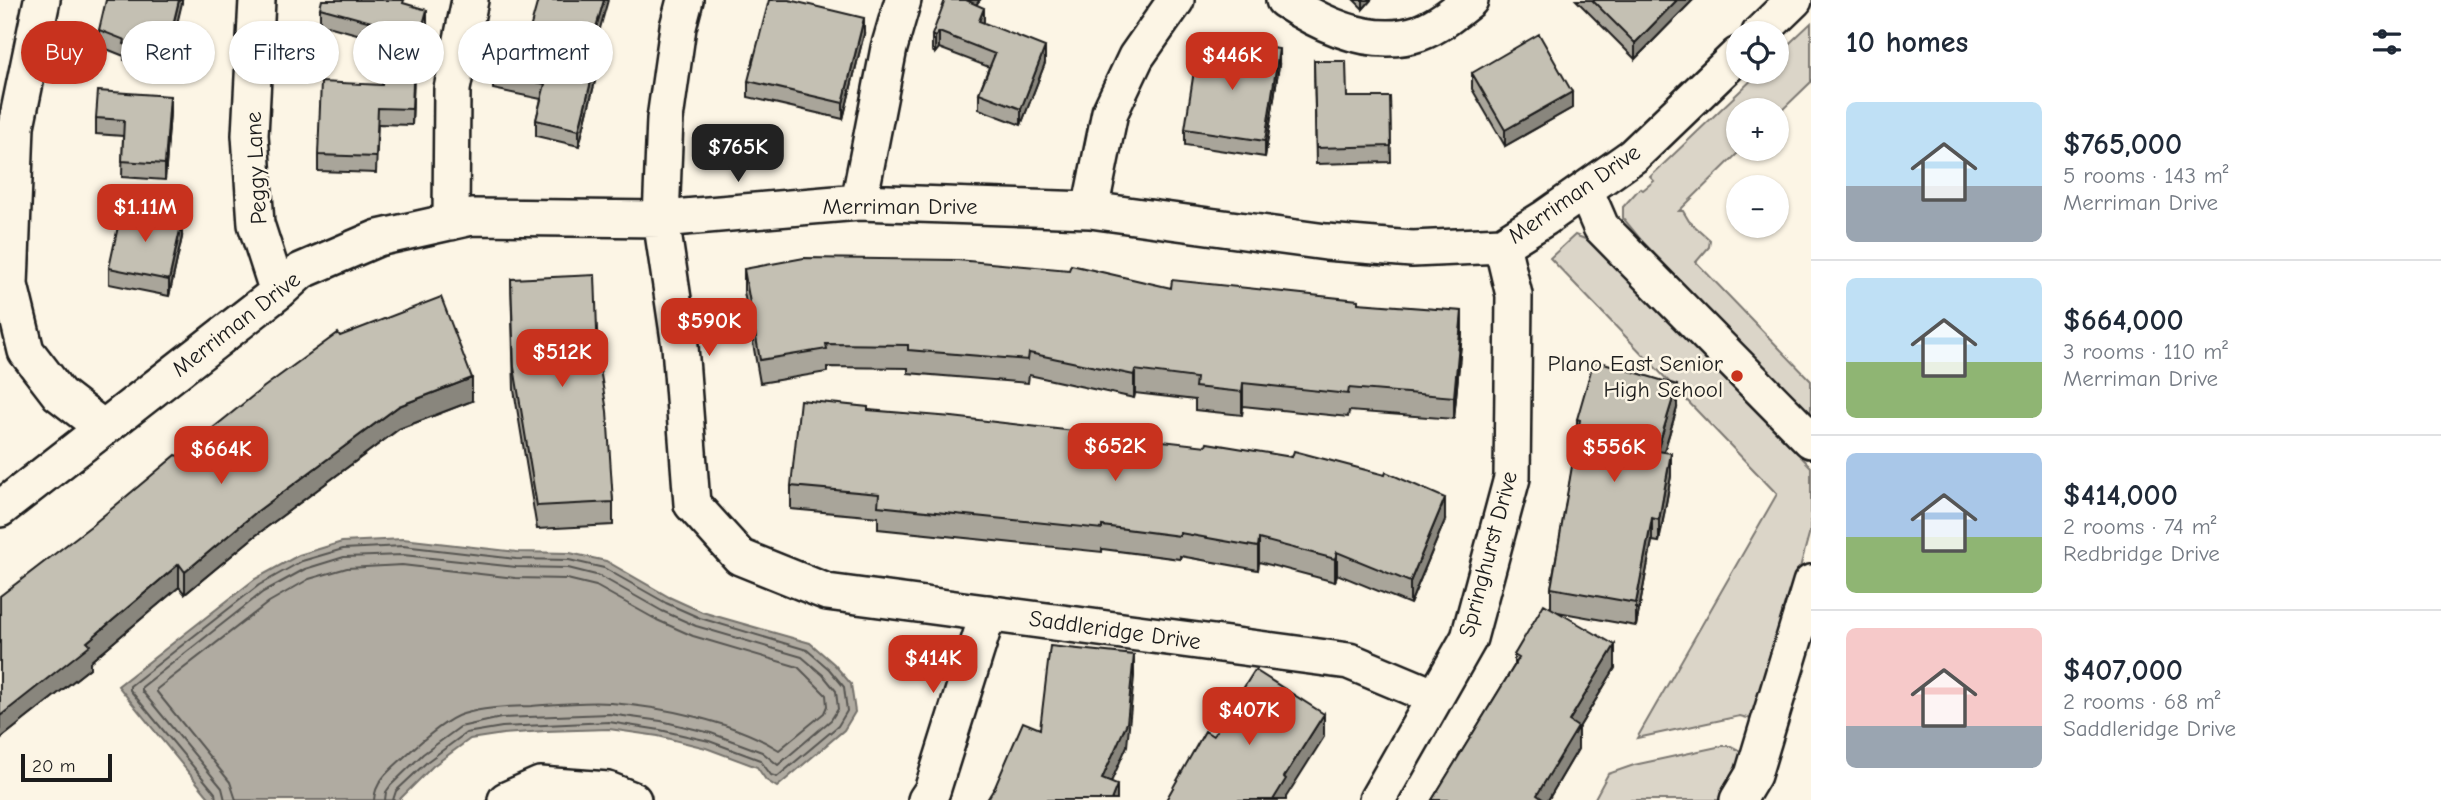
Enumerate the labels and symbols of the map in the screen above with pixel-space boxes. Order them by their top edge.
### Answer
pin: $446K [1183,32,1281,92]
street label: Peggy Lane [240,111,272,225]
pin: $765K [689,124,787,184]
street label: Merriman Drive [1503,138,1645,250]
pin: $1.11M [88,184,202,244]
street label: Merriman Drive [822,193,978,220]
street label: Merriman Drive [167,266,305,382]
pin: $590K [660,298,758,358]
pin: $512K [513,330,611,389]
place label: Plano East Senior High School [1548,350,1724,403]
marker: Plano East Senior High School [1729,368,1745,384]
pin: $652K [1066,424,1164,483]
pin: $556K [1565,424,1663,484]
pin: $664K [172,426,270,486]
street label: Springhurst Drive [1453,468,1523,640]
street label: Saddleridge Drive [1027,605,1203,655]
pin: $414K [884,636,982,695]
pin: $407K [1200,688,1298,747]
scale bar [21,751,112,783]

